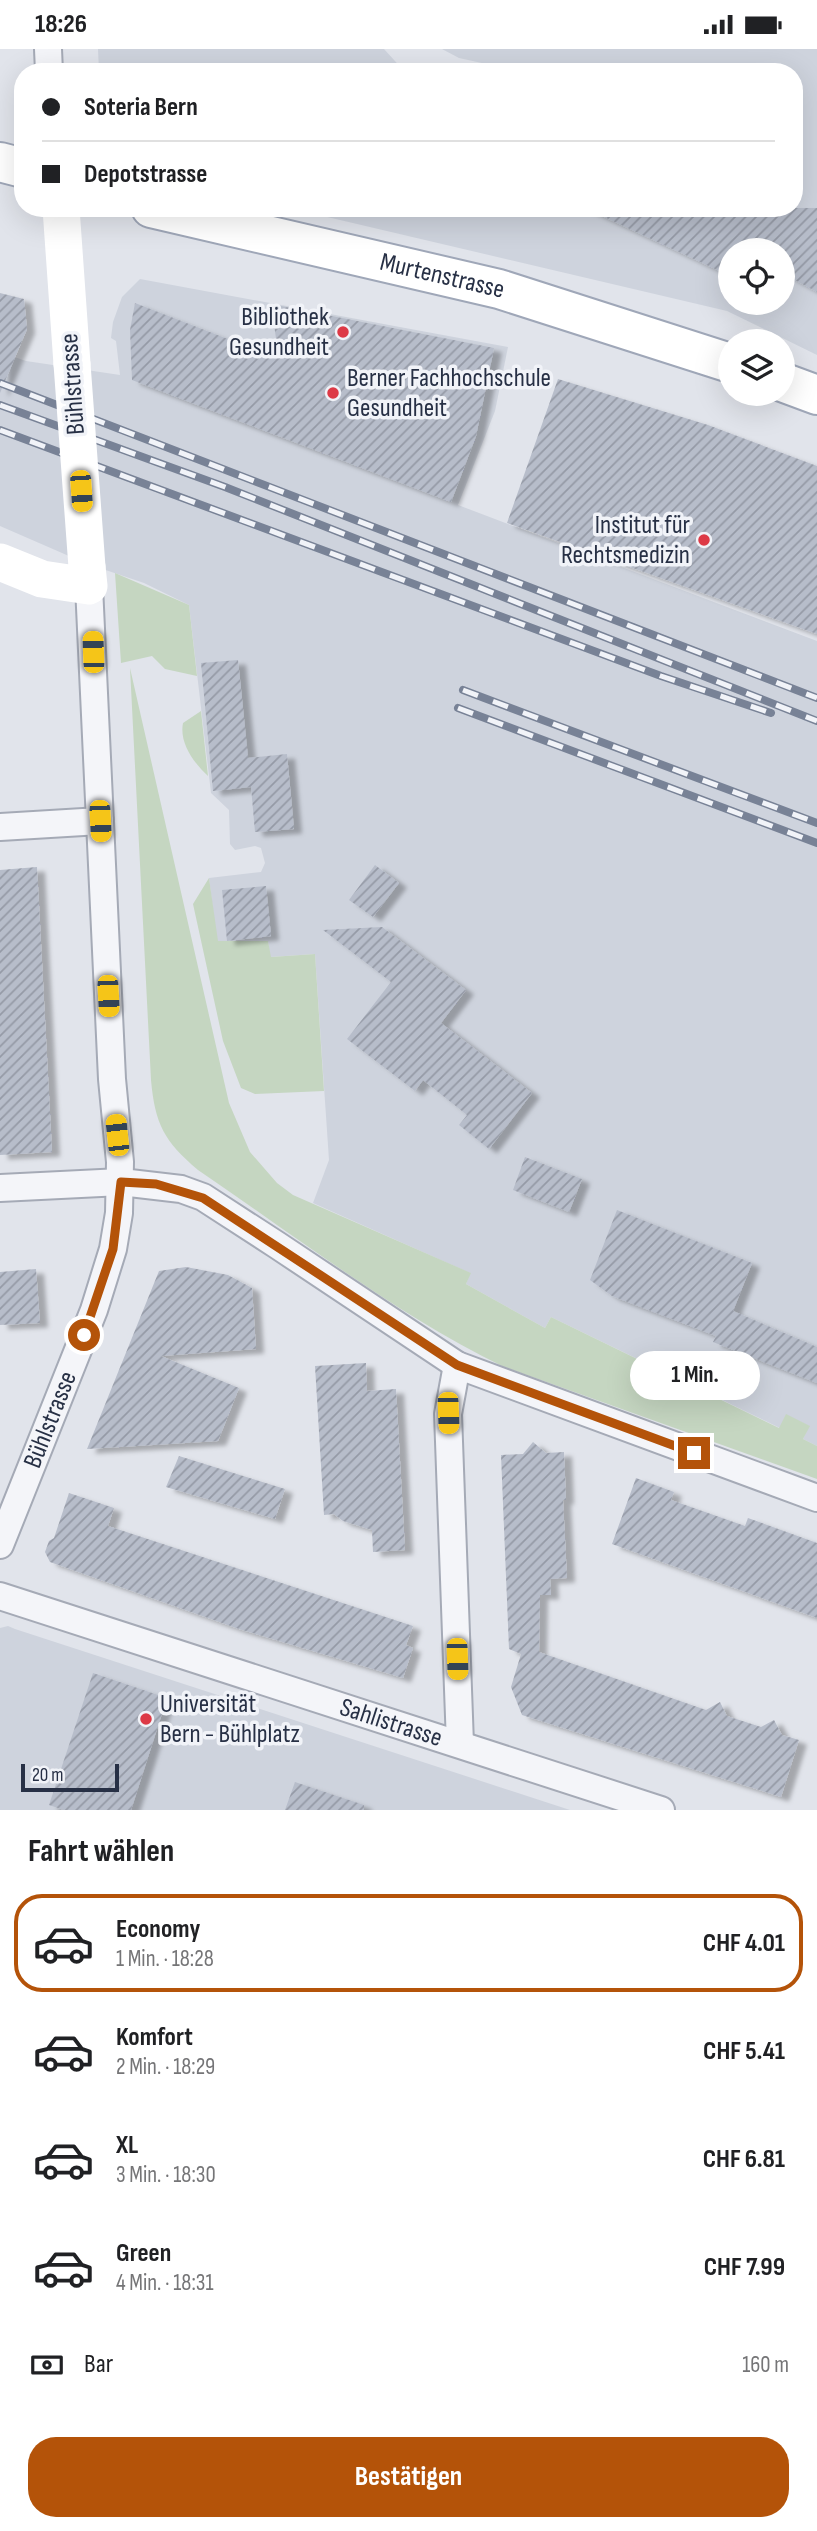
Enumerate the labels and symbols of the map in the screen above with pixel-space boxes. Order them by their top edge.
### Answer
street label: Murtenstrasse [377,246,507,305]
place label: Bibliothek Gesundheit [229,302,329,363]
marker: Bibliothek Gesundheit [335,324,351,340]
street label: Bühlstrasse [54,332,92,436]
place label: Berner Fachhochschule Gesundheit [347,363,551,424]
marker: Berner Fachhochschule Gesundheit [325,385,341,401]
car [70,469,93,513]
place label: Institut für Rechtsmedizin [561,510,691,571]
marker: Institut für Rechtsmedizin [696,532,712,548]
car [82,631,105,673]
car [89,799,112,843]
car [97,974,120,1018]
car [105,1113,130,1157]
route start [68,1319,100,1351]
callout: 1 Min. [629,1351,759,1401]
street label: Bühlstrasse [17,1367,83,1473]
car [437,1392,460,1434]
route end [678,1437,710,1469]
car [446,1638,469,1680]
place label: Universität Bern - Bühlplatz [160,1689,300,1750]
street label: Sahlistrasse [336,1692,446,1754]
marker: Universität Bern - Bühlplatz [138,1711,154,1727]
scale bar [21,1761,119,1793]

